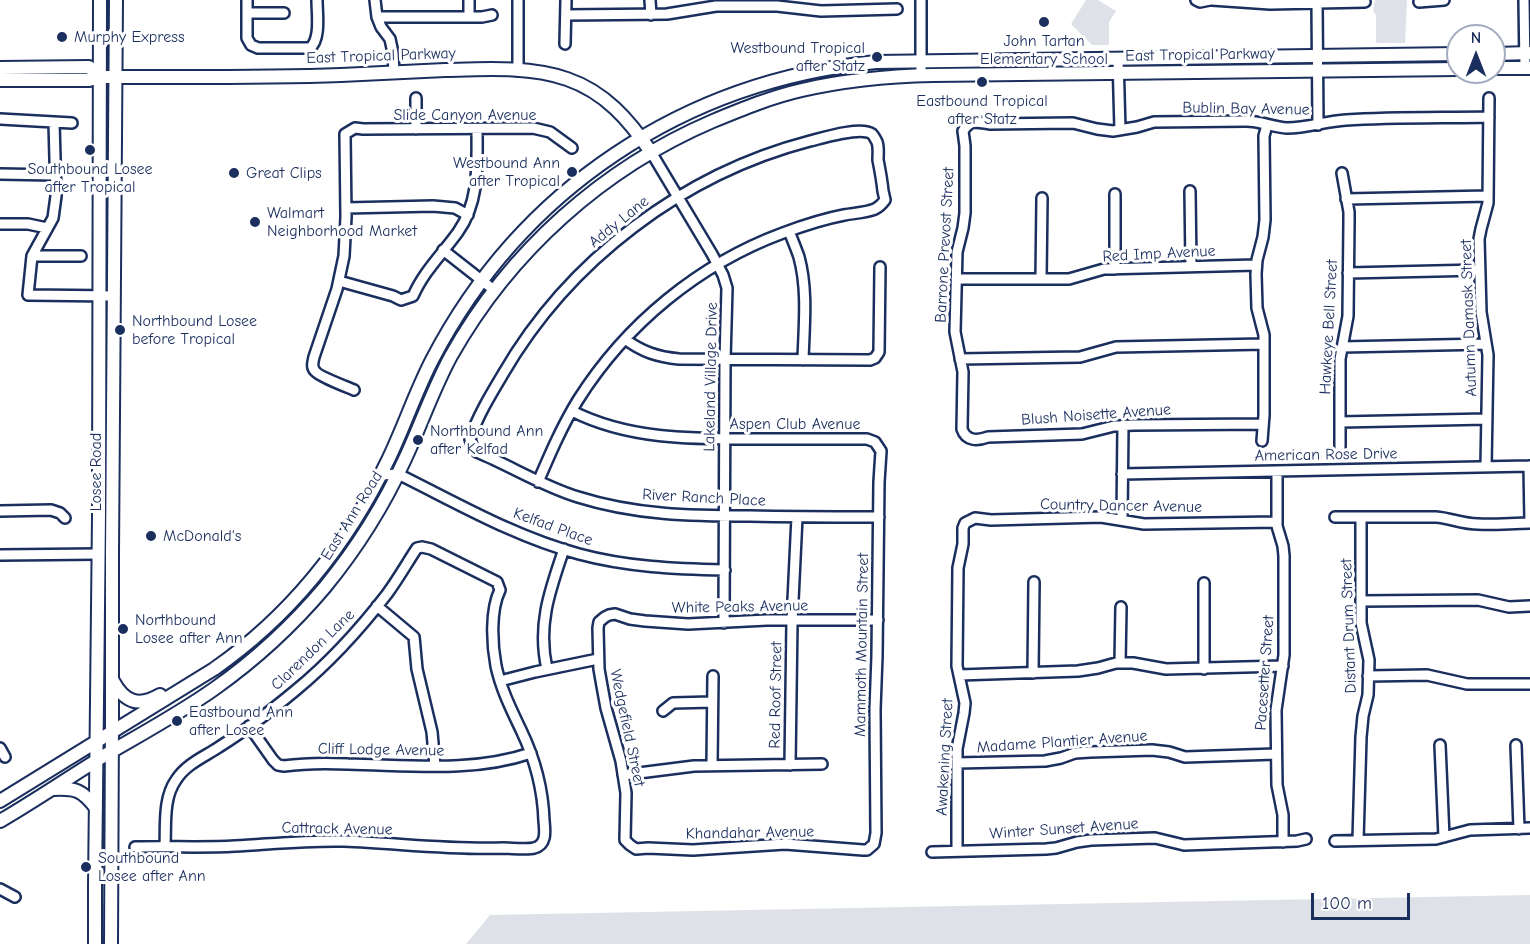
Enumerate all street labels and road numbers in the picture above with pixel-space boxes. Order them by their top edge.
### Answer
street label: East Tropical Parkway [306,44,456,68]
street label: East Tropical Parkway [1125,44,1275,66]
street label: Bublin Bay Avenue [1182,98,1310,120]
street label: Slide Canyon Avenue [393,105,537,125]
street label: Barrone Prevost Street [931,167,959,323]
street label: Addy Lane [585,192,653,252]
street label: Autumn Damask Street [1457,239,1481,397]
street label: Red Imp Avenue [1102,241,1216,267]
street label: Hawkeye Bell Street [1316,259,1342,395]
street label: Lakeland Village Drive [700,302,722,452]
street label: Blush Noisette Avenue [1020,400,1172,430]
street label: Aspen Club Avenue [730,414,860,434]
street label: Losee Road [86,433,106,511]
street label: American Rose Drive [1254,444,1398,466]
street label: East Ann Road [317,468,387,564]
street label: River Ranch Place [642,485,766,511]
street label: Country Dancer Avenue [1040,495,1202,517]
street label: Kelfad Place [511,504,595,550]
street label: Mammoth Mountain Street [851,553,873,737]
street label: Distant Drum Street [1337,558,1361,694]
street label: White Peaks Avenue [672,596,808,618]
street label: Clarendon Lane [267,605,359,695]
street label: Pacesetter Street [1251,615,1279,731]
street label: Red Roof Street [765,641,787,749]
street label: Wedgefield Street [605,668,649,788]
street label: Awakening Street [932,698,958,816]
street label: Madame Plantier Avenue [976,726,1148,758]
street label: Cliff Lodge Avenue [318,739,444,761]
street label: Winter Sunset Avenue [989,814,1139,844]
street label: Cattrack Avenue [281,818,393,840]
street label: Khandahar Avenue [686,822,814,844]

